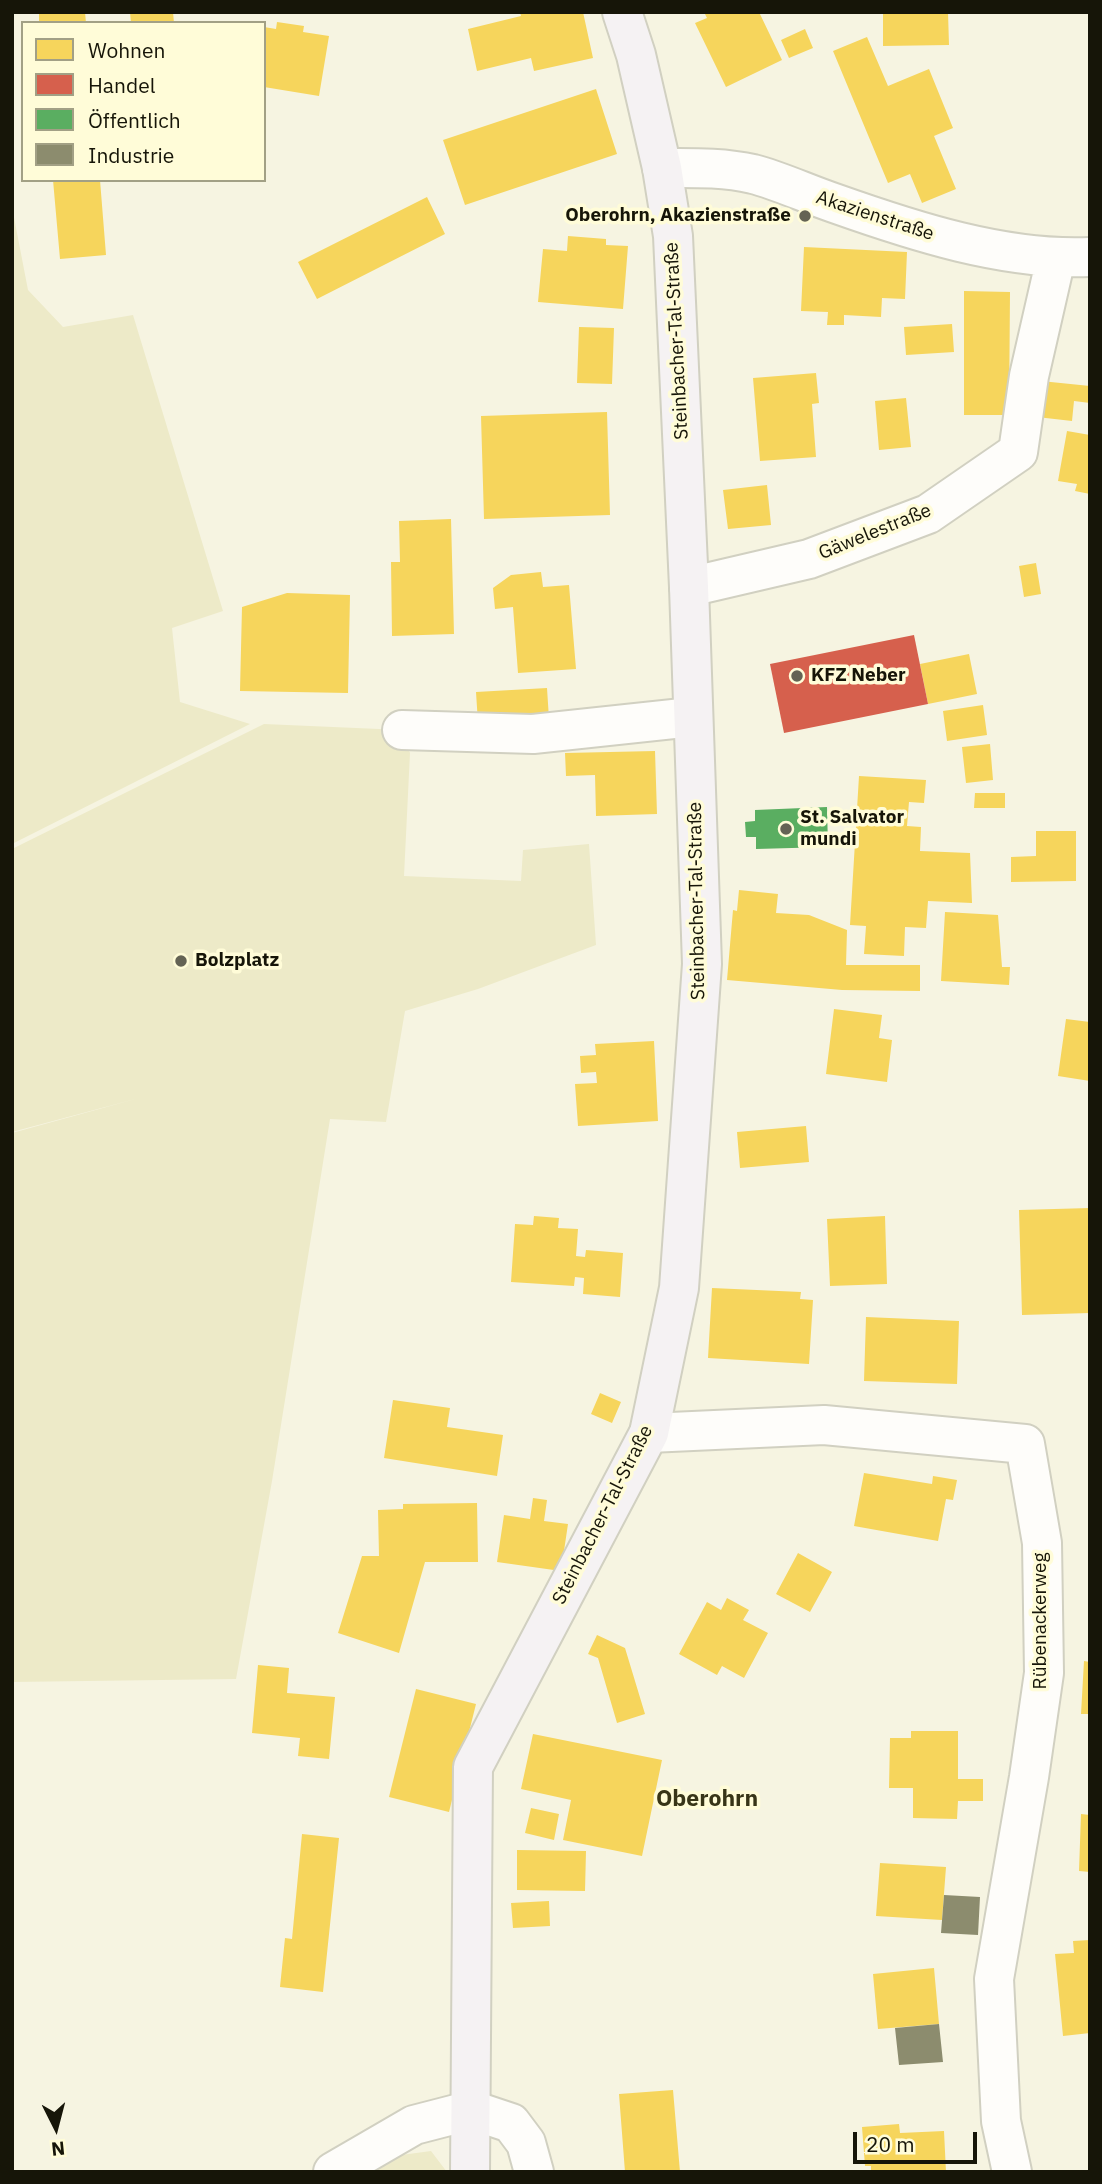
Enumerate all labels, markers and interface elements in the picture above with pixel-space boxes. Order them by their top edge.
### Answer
legend [21,21,266,182]
text: Wohnen [88,36,165,64]
text: Handel [88,71,155,99]
text: Öffentlich [88,106,181,134]
text: Industrie [88,141,174,169]
street label: Akazienstraße [813,186,937,246]
place label: Oberohrn, Akazienstraße [565,205,791,227]
marker: Oberohrn, Akazienstraße [797,208,813,224]
street label: Steinbacher-Tal-Straße [660,242,694,440]
street label: Gäwelestraße [815,499,935,565]
place label: KFZ Neber [811,665,906,687]
marker: KFZ Neber [789,668,805,684]
street label: Steinbacher-Tal-Straße [684,802,710,1000]
place label: St. Salvator mundi [800,807,904,851]
marker: St. Salvator mundi [778,821,794,837]
place label: Bolzplatz [195,950,279,972]
marker: Bolzplatz [173,953,189,969]
street label: Steinbacher-Tal-Straße [548,1422,658,1608]
street label: Rübenackerweg [1030,1552,1052,1690]
district label: Oberohrn [656,1785,758,1813]
north arrow [21,2093,91,2163]
scale bar [857,2118,981,2162]
text: 20 m [866,2130,915,2158]
text: N [50,2136,66,2162]

